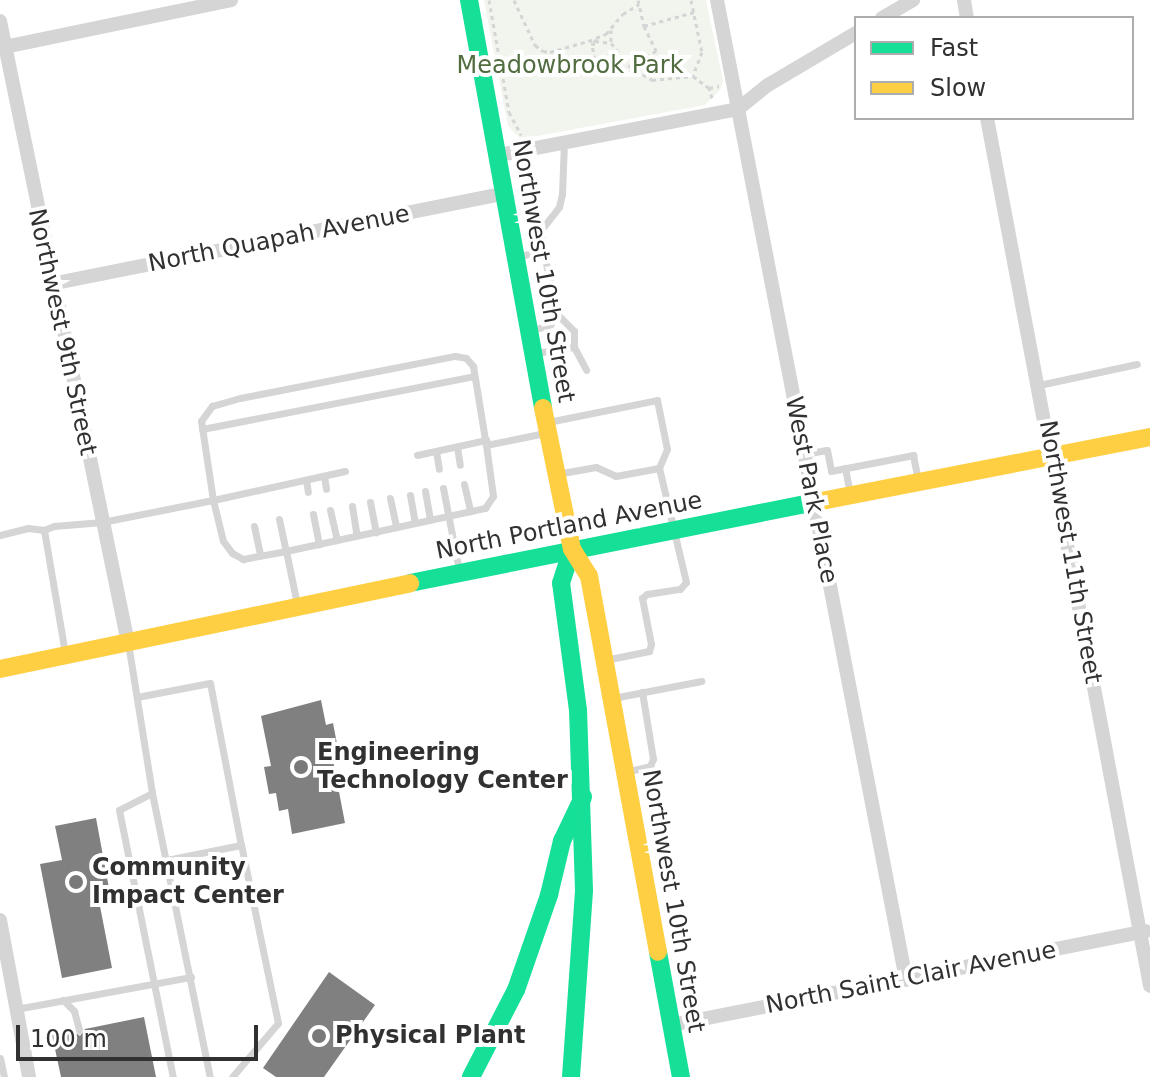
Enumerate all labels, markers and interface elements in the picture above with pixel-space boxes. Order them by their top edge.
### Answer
legend [854,16,1134,120]
text: Fast [930,34,978,62]
park label: Meadowbrook Park [456,52,684,80]
text: Slow [930,74,986,102]
street label: Northwest 10th Street [506,137,580,405]
street label: North Quapah Avenue [146,200,412,278]
street label: Northwest 9th Street [22,206,102,458]
street label: West Park Place [779,394,843,586]
street label: Northwest 11th Street [1033,418,1107,686]
street label: North Portland Avenue [433,486,705,566]
place label: Engineering Technology Center [317,739,568,795]
marker: Engineering Technology Center [292,758,310,776]
street label: Northwest 10th Street [636,767,710,1035]
place label: Community Impact Center [92,854,284,910]
marker: Community Impact Center [67,873,85,891]
street label: North Saint Clair Avenue [763,936,1059,1020]
scale bar [20,1009,262,1059]
place label: Physical Plant [335,1022,525,1050]
text: 100 m [30,1025,107,1053]
marker: Physical Plant [310,1027,328,1045]

